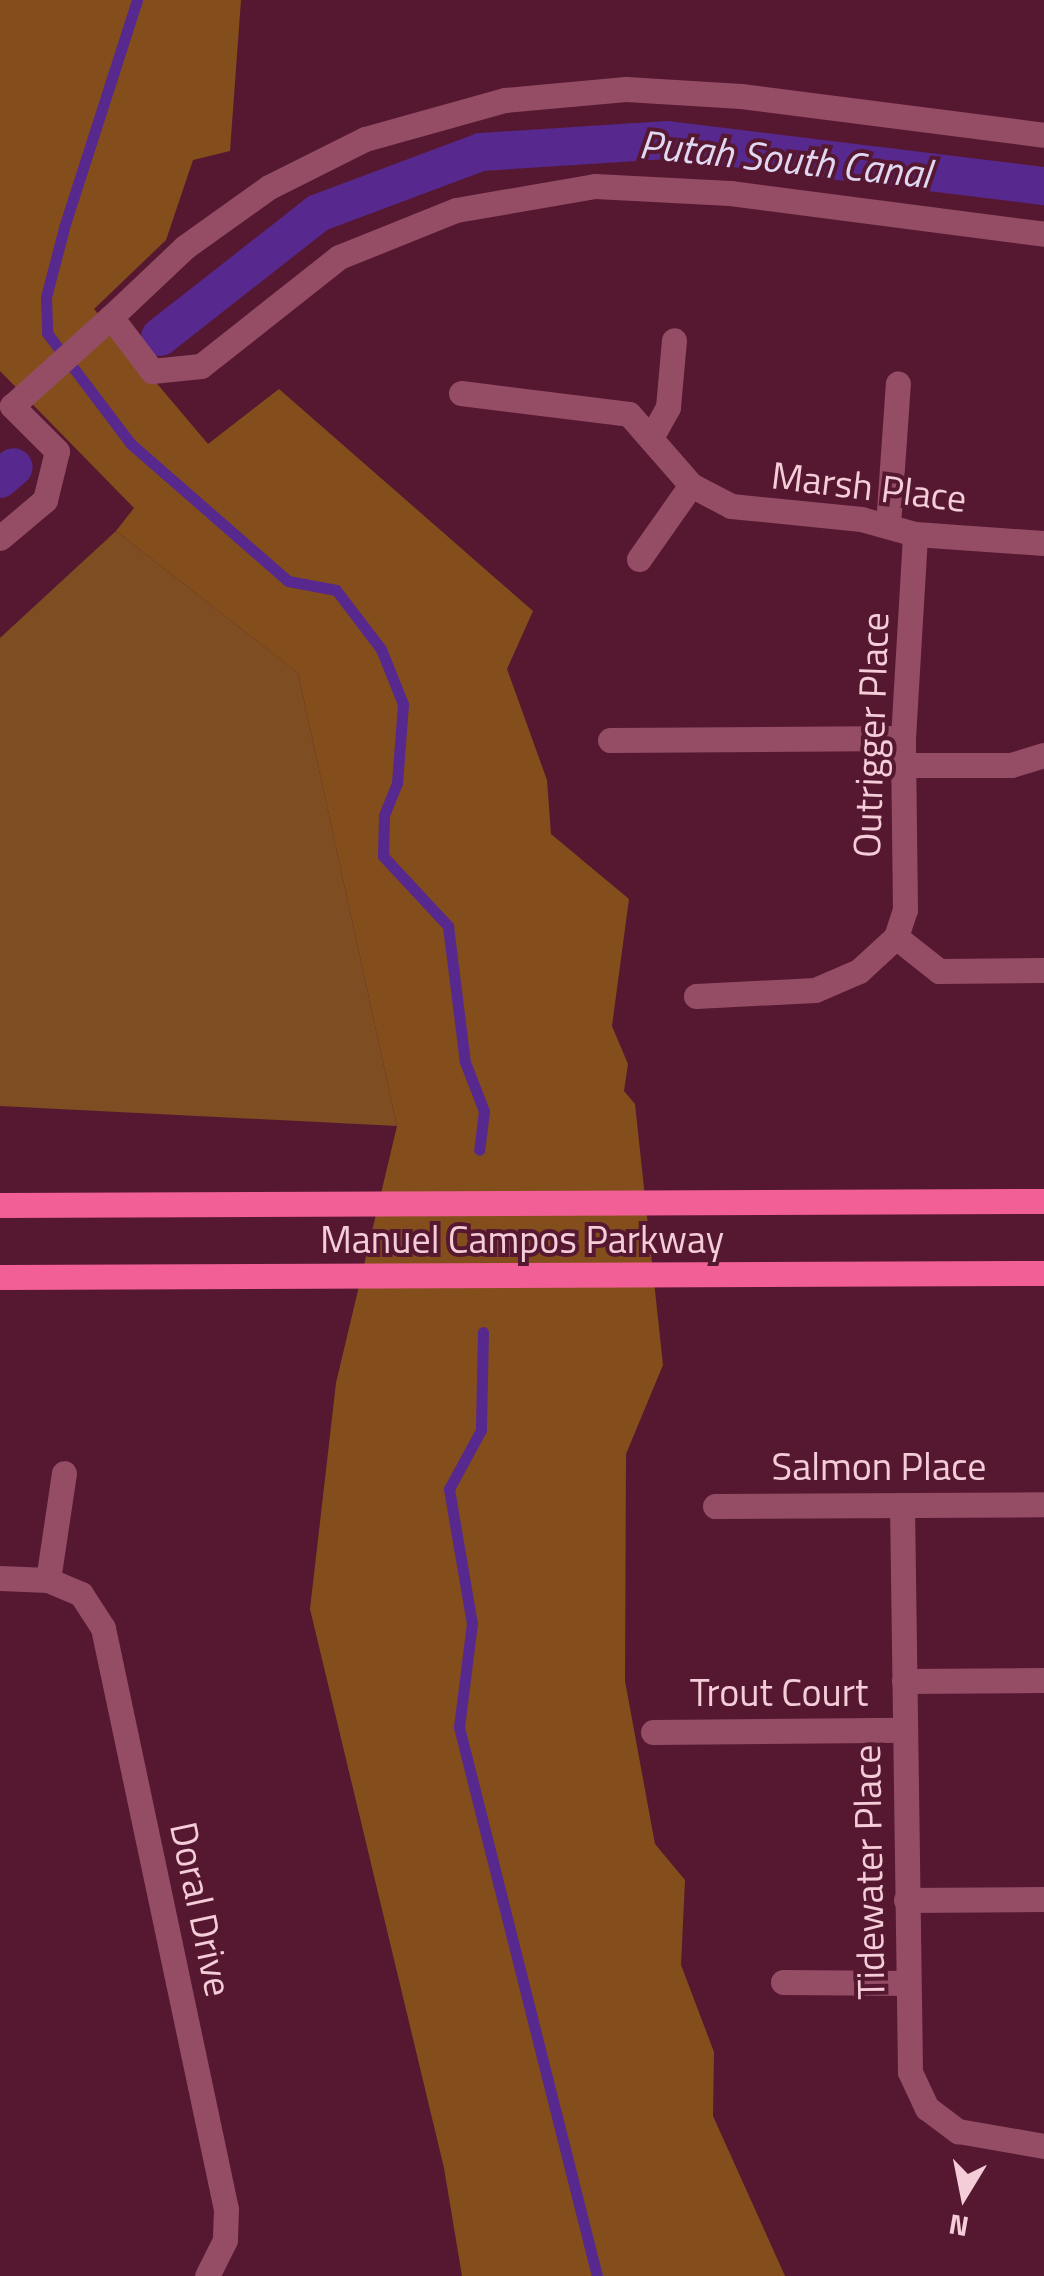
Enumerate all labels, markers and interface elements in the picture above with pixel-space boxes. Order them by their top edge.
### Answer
water label: Putah South Canal [637,120,933,198]
street label: Marsh Place [769,452,969,522]
street label: Outrigger Place [844,611,898,859]
street label: Manuel Campos Parkway [320,1217,724,1263]
street label: Salmon Place [772,1444,986,1490]
street label: Trout Court [690,1670,868,1716]
street label: Tidewater Place [844,1744,894,2000]
street label: Doral Drive [160,1818,242,2000]
north arrow [914,2146,1014,2246]
text: N [945,2203,972,2249]

